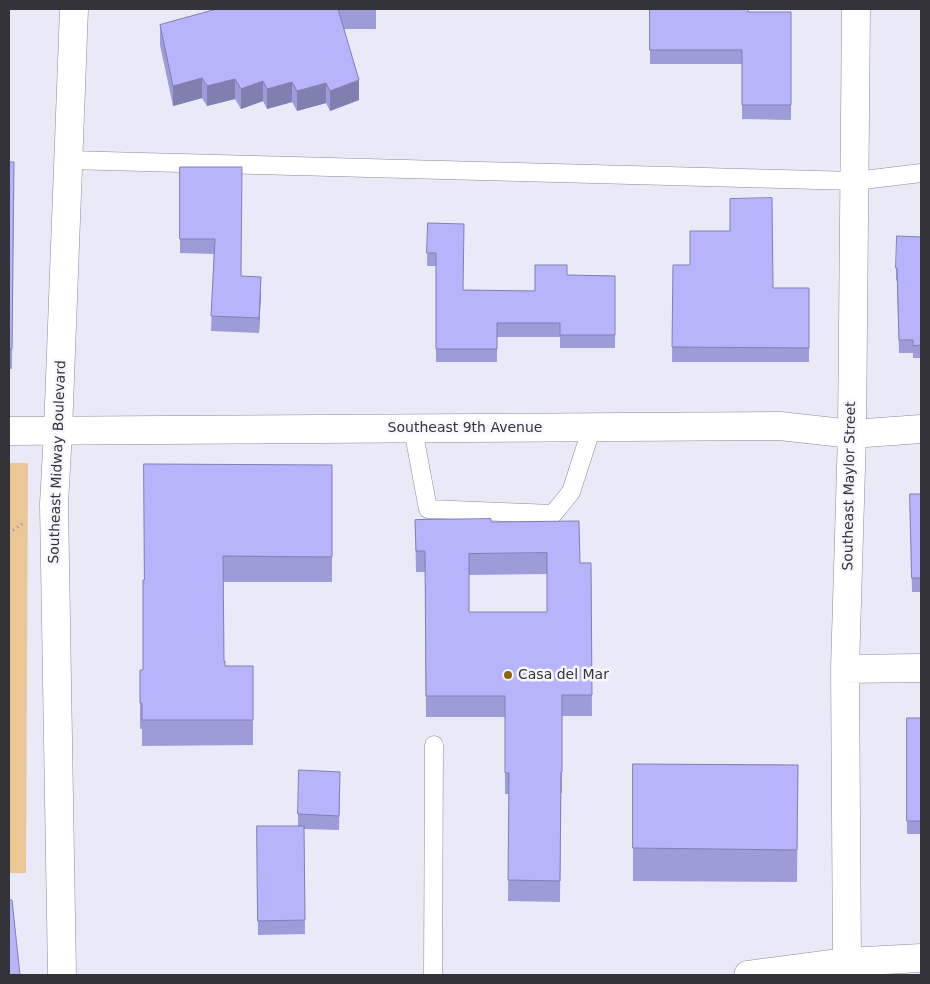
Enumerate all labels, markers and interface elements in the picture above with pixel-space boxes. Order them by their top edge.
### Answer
street label: Southeast Midway Boulevard [46,360,70,564]
street label: Southeast Maylor Street [840,401,860,571]
street label: Southeast 9th Avenue [388,420,542,436]
place label: Casa del Mar [518,667,609,683]
marker: Casa del Mar [502,669,514,681]

